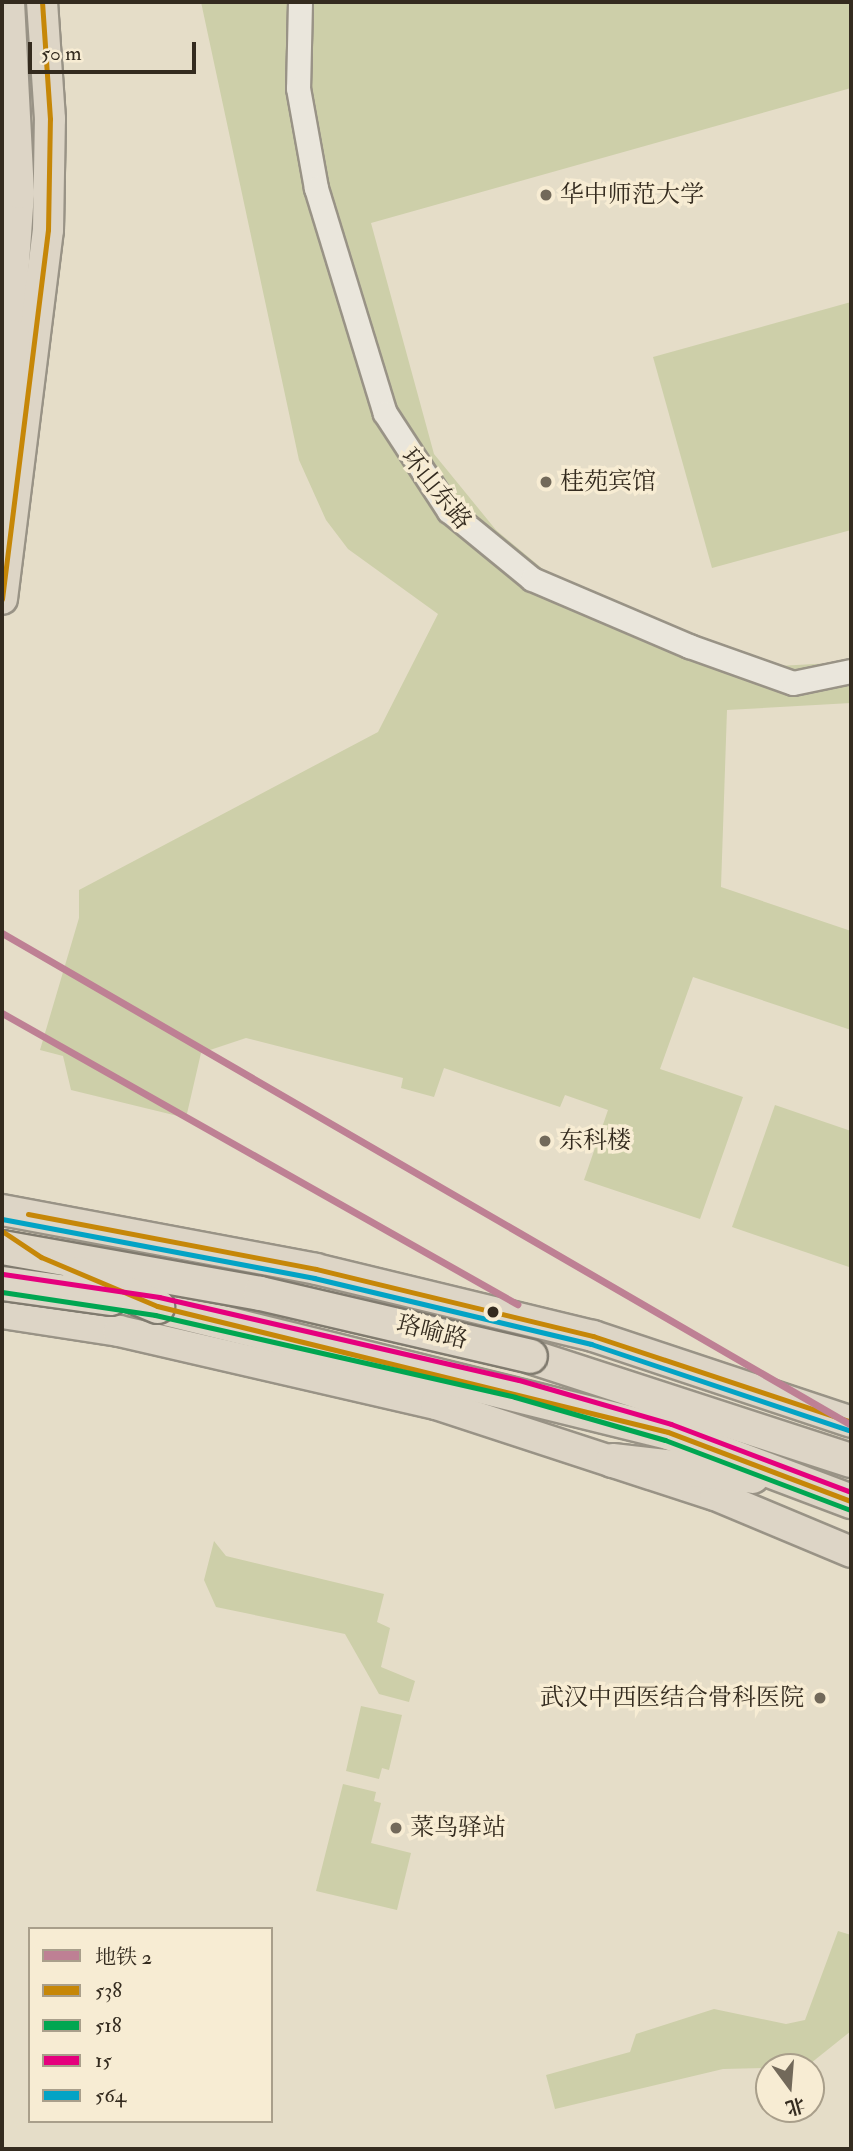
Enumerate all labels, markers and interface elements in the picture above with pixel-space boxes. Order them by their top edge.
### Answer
scale bar [32,28,200,72]
text: 50 m [41,40,82,67]
place label: 华中师范大学 [560,181,704,209]
marker: 华中师范大学 [538,187,554,203]
street label: 环山东路 [395,443,477,535]
place label: 桂苑宾馆 [560,468,656,496]
marker: 桂苑宾馆 [538,474,554,490]
place label: 东科楼 [559,1127,631,1155]
marker: 东科楼 [537,1133,553,1149]
unlabelled marker [486,1305,500,1319]
street label: 珞喻路 [394,1309,470,1355]
place label: 武汉中西医结合骨科医院 [540,1684,804,1712]
marker: 武汉中西医结合骨科医院 [810,1688,830,1708]
place label: 菜鸟驿站 [410,1814,506,1842]
marker: 菜鸟驿站 [388,1820,404,1836]
legend [28,1927,273,2123]
text: 地铁 2 [95,1944,152,1971]
text: 538 [95,1977,122,2004]
text: 518 [95,2012,122,2039]
text: 15 [95,2047,112,2074]
north arrow [755,2053,825,2123]
text: 564 [95,2082,126,2109]
text: 北 [783,2092,808,2120]

